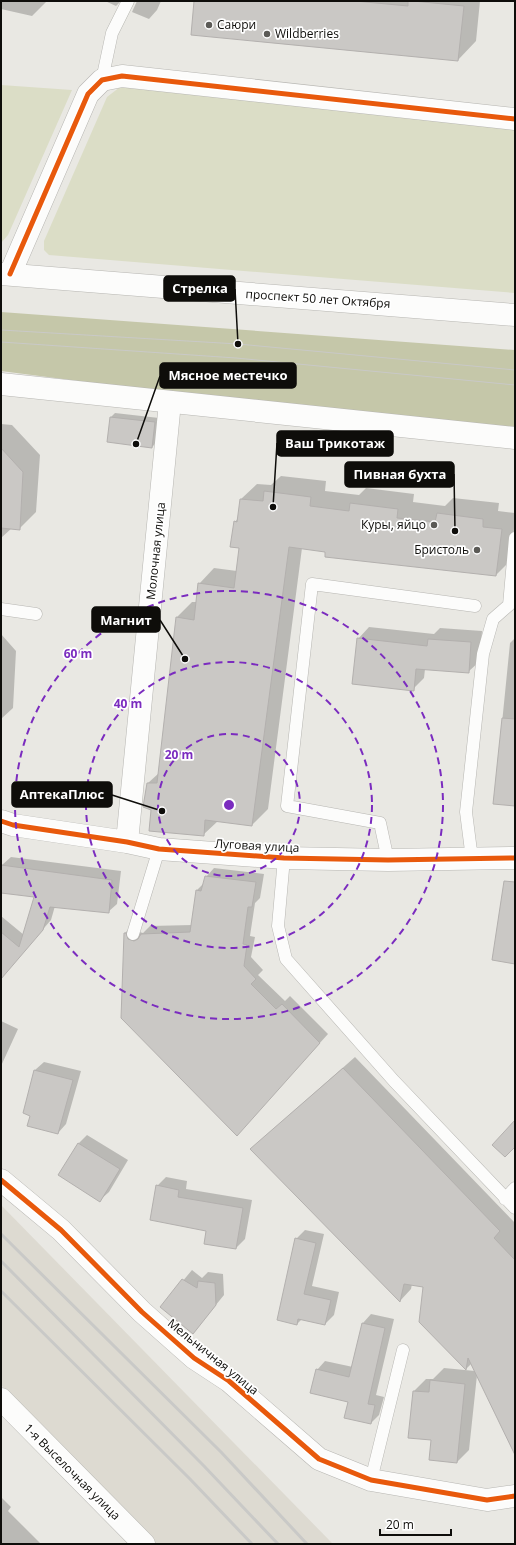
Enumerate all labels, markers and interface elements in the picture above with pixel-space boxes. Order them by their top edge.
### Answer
place label: Саюри [217,16,256,33]
marker: Саюри [204,20,214,30]
place label: Wildberries [275,25,339,42]
marker: Wildberries [262,29,272,39]
callout: Стрелка [164,276,235,301]
text: Стрелка [172,279,228,297]
street label: проспект 50 лет Октября [245,285,391,312]
callout: Мясное местечко [160,363,296,388]
text: Мясное местечко [168,366,288,384]
callout: Ваш Трикотаж [277,431,393,456]
text: Ваш Трикотаж [285,434,386,452]
callout: Пивная бухта [345,462,454,487]
text: Пивная бухта [354,465,446,483]
street label: Молочная улица [142,501,169,601]
place label: Куры, яйцо [361,516,426,533]
marker: Куры, яйцо [429,520,439,530]
place label: Бристоль [414,541,469,558]
marker: Бристоль [472,545,482,555]
callout: Магнит [92,607,160,632]
text: Магнит [100,611,152,629]
text: 60 m [64,645,92,662]
text: 40 m [114,695,142,712]
text: 20 m [165,746,193,763]
callout: АптекаПлюс [12,782,112,807]
text: АптекаПлюс [20,785,105,803]
centre of rings [222,798,236,812]
street label: Луговая улица [214,835,300,856]
street label: Мельничная улица [164,1315,262,1399]
street label: 1-я Выселочная улица [20,1420,124,1524]
scale bar [380,1511,451,1537]
text: 20 m [386,1516,414,1533]

